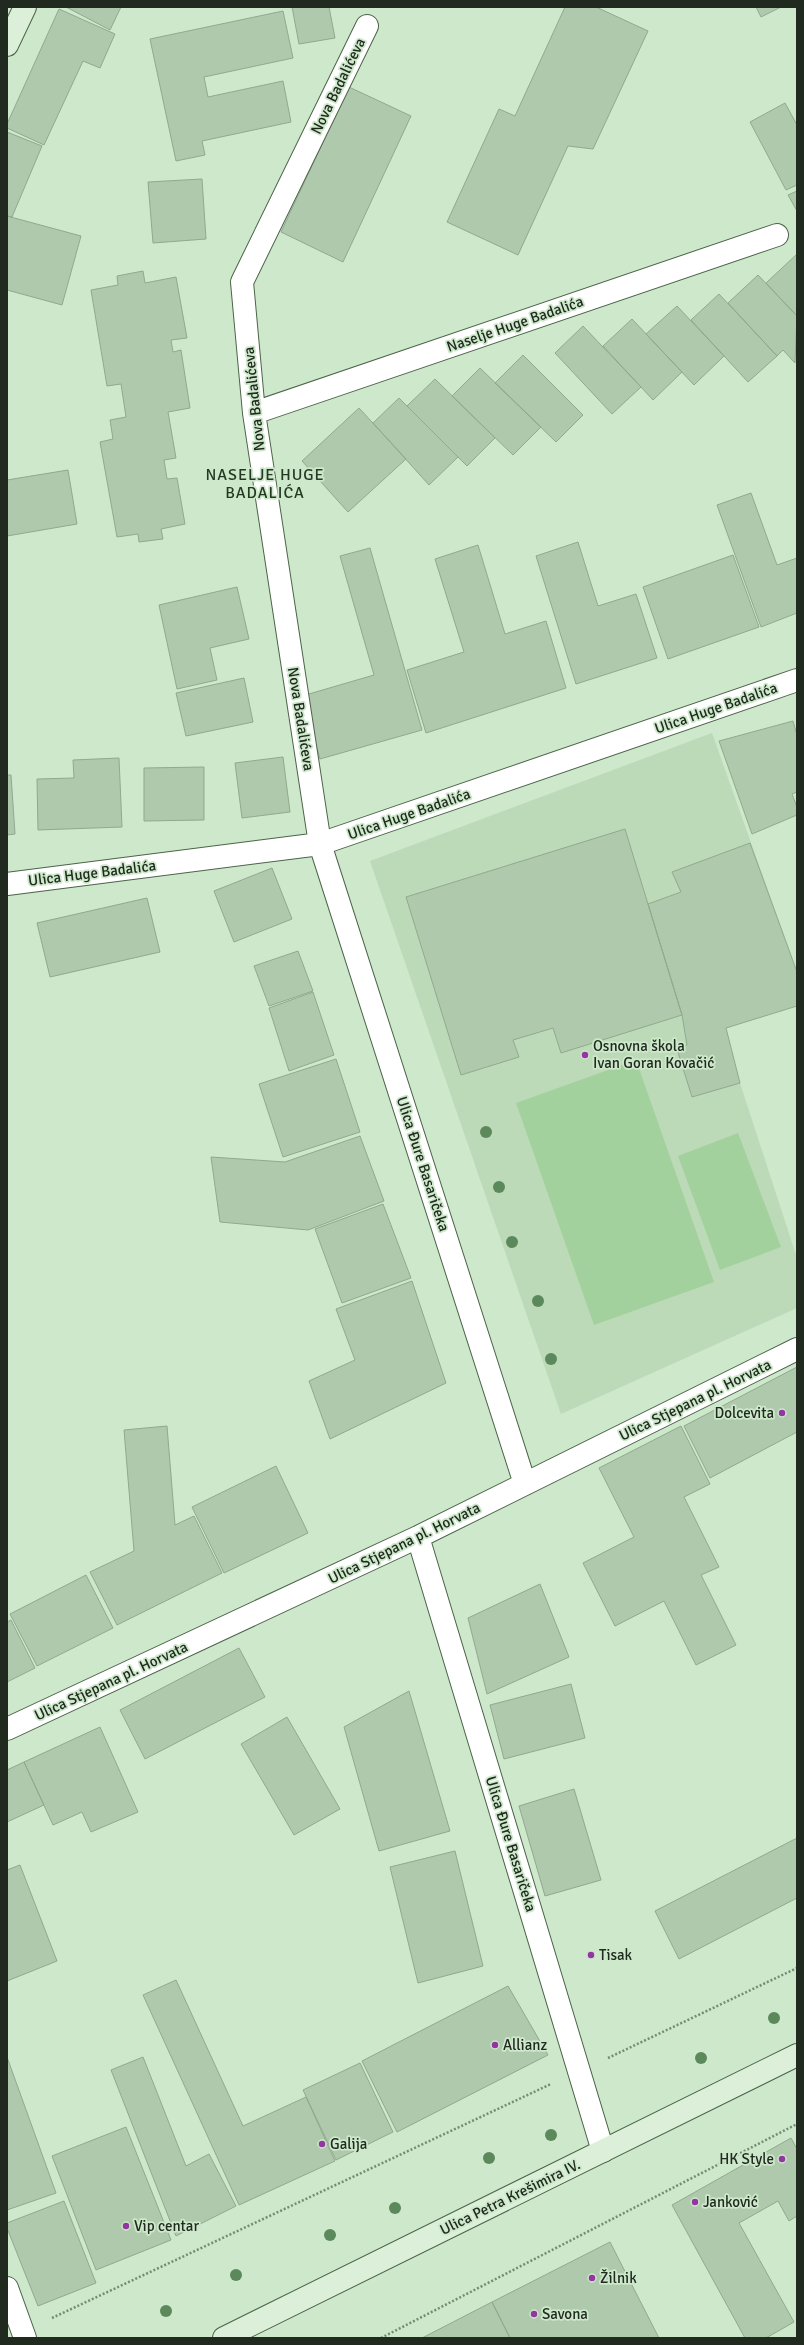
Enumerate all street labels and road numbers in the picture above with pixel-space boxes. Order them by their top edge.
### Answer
street label: Nova Badalićeva [307,35,369,137]
street label: Naselje Huge Badalića [444,292,586,356]
street label: Nova Badalićeva [240,346,268,452]
street label: Nova Badalićeva [284,666,318,772]
street label: Ulica Huge Badalića [652,679,780,737]
street label: Ulica Huge Badalića [345,785,473,843]
street label: Ulica Huge Badalića [27,856,157,890]
street label: Ulica Đure Basaričeka [393,1094,453,1234]
street label: Ulica Stjepana pl. Horvata [616,1355,774,1445]
street label: Ulica Stjepana pl. Horvata [325,1498,483,1588]
street label: Ulica Stjepana pl. Horvata [32,1638,190,1724]
street label: Ulica Đure Basaričeka [482,1774,540,1914]
street label: Ulica Petra Krešimira IV. [437,2155,583,2239]

